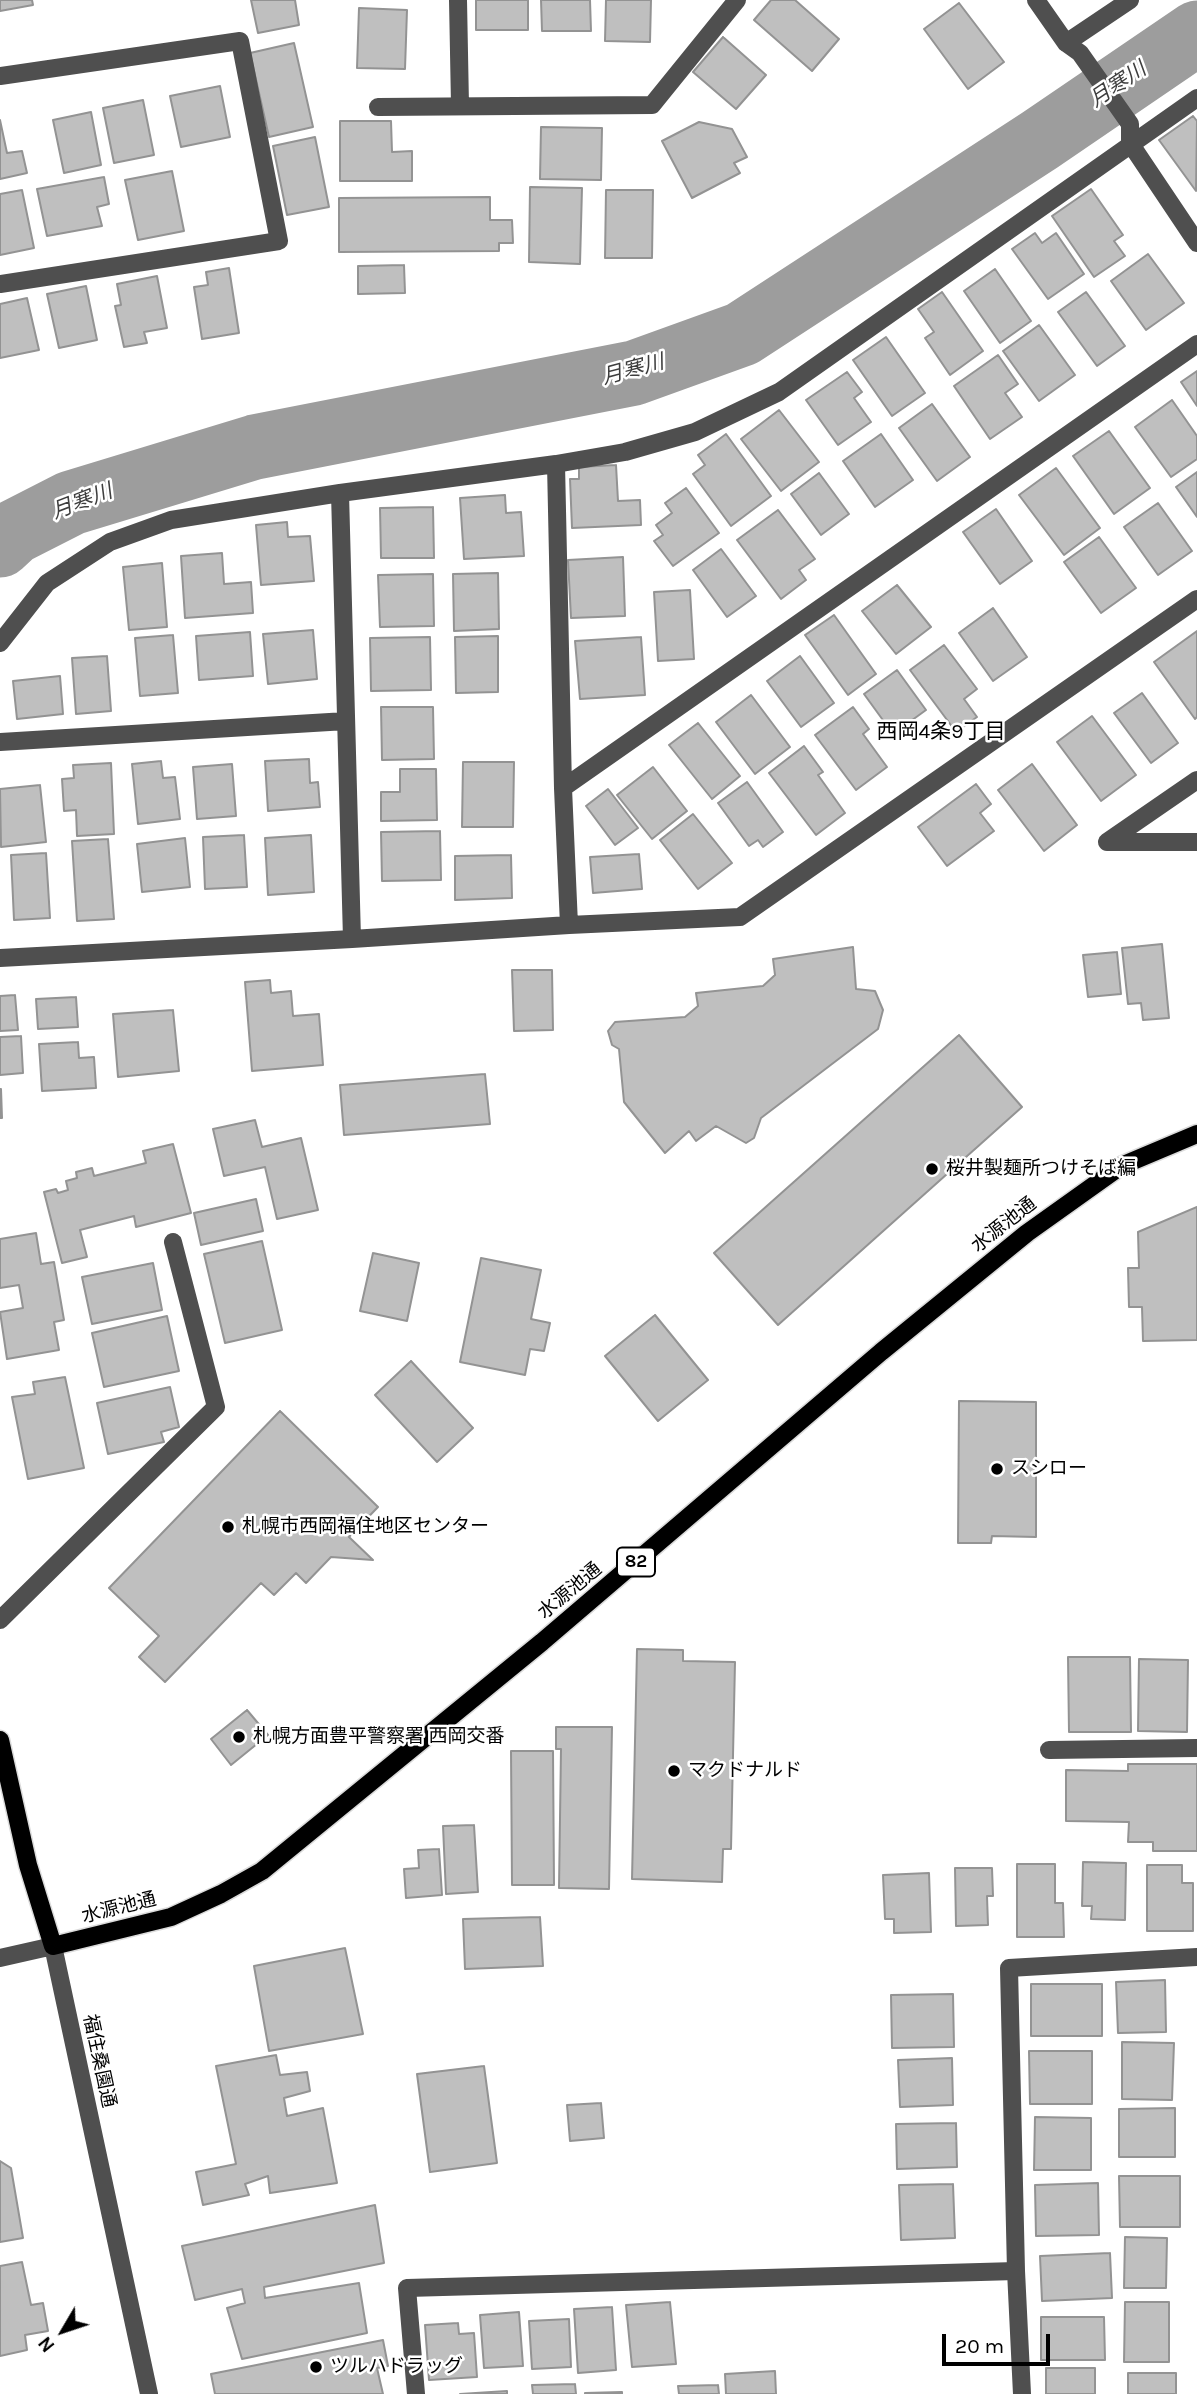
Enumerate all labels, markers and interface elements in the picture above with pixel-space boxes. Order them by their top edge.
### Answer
water label: 月寒川 [1085,57,1151,113]
water label: 月寒川 [599,350,667,390]
water label: 月寒川 [48,479,116,525]
district label: 西岡4条9丁目 [877,719,1005,745]
place label: 桜井製麺所つけそば編 [946,1158,1136,1180]
marker: 桜井製麺所つけそば編 [924,1161,940,1177]
street label: 水源池通 [967,1193,1041,1257]
place label: スシロー [1011,1458,1087,1480]
marker: スシロー [989,1461,1005,1477]
place label: 札幌市西岡福住地区センター [242,1516,489,1538]
marker: 札幌市西岡福住地区センター [220,1519,236,1535]
road number: 82 [617,1548,655,1576]
street label: 水源池通 [534,1558,606,1624]
place label: 札幌方面豊平警察署 西岡交番 [253,1726,505,1748]
marker: 札幌方面豊平警察署 西岡交番 [231,1729,247,1745]
place label: マクドナルド [688,1760,802,1782]
marker: マクドナルド [666,1763,682,1779]
street label: 水源池通 [79,1888,159,1928]
street label: 福住桑園通 [78,2012,120,2110]
north arrow [28,2296,98,2366]
scale bar [945,2320,1054,2364]
text: N [34,2332,60,2356]
text: 20 m [955,2334,1004,2358]
place label: ツルハドラッグ [330,2356,463,2378]
marker: ツルハドラッグ [308,2359,324,2375]

